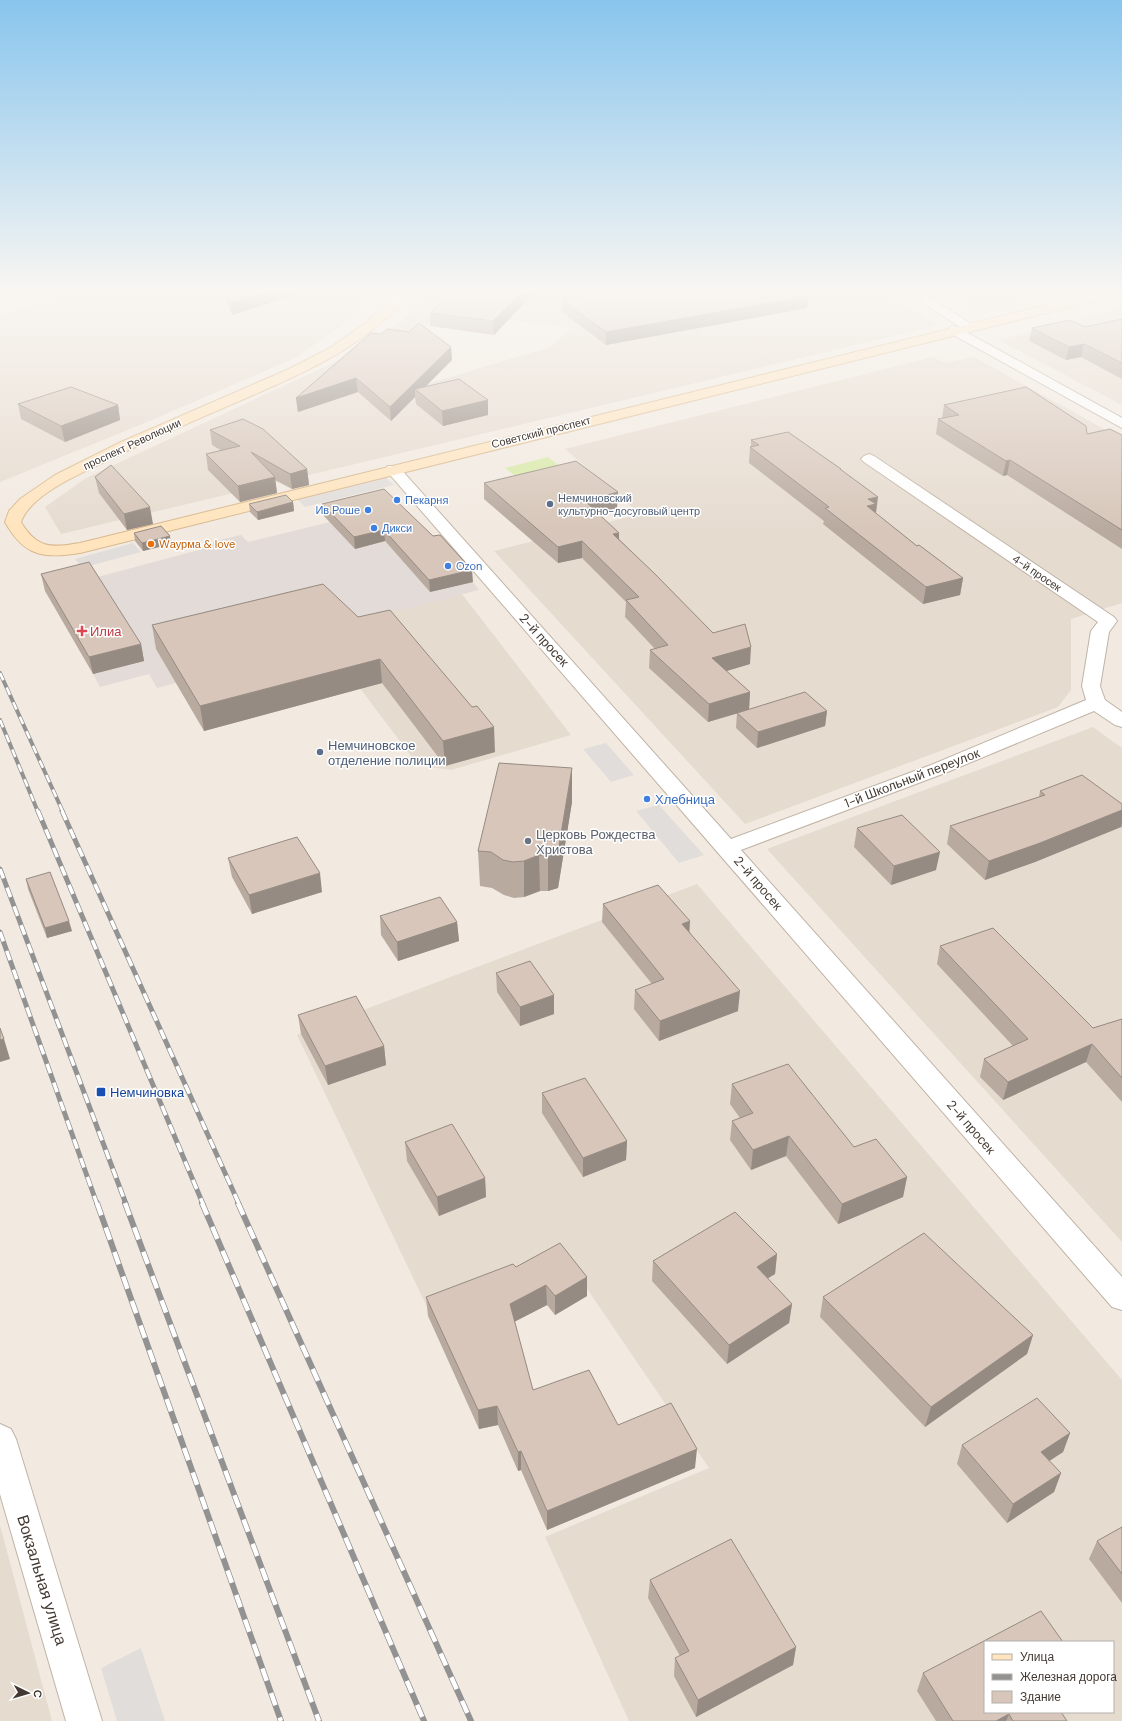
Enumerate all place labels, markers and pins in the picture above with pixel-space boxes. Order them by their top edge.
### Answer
place label: Немчиновский культурно-досуговый центр [558,491,700,518]
place label: Пекарня [405,493,448,507]
marker: Пекарня [392,495,402,505]
marker: Немчиновский культурно-досуговый центр [545,499,555,509]
place label: Ив Роше [315,503,360,517]
marker: Ив Роше [363,505,373,515]
place label: Дикси [382,521,412,535]
marker: Дикси [369,523,379,533]
place label: Wаурма & love [159,537,235,551]
marker: Wаурма & love [146,539,156,549]
place label: Ozon [456,559,482,573]
marker: Ozon [443,561,453,571]
place label: Илиа [90,623,122,640]
marker: Илиа [77,626,87,636]
place label: Немчиновское отделение полиции [328,737,446,769]
marker: Немчиновское отделение полиции [315,747,325,757]
place label: Хлебница [655,791,716,808]
marker: Хлебница [642,794,652,804]
place label: Церковь Рождества Христова [536,826,656,858]
marker: Церковь Рождества Христова [523,836,533,846]
place label: Немчиновка [110,1084,185,1101]
marker: Немчиновка [95,1086,107,1098]

